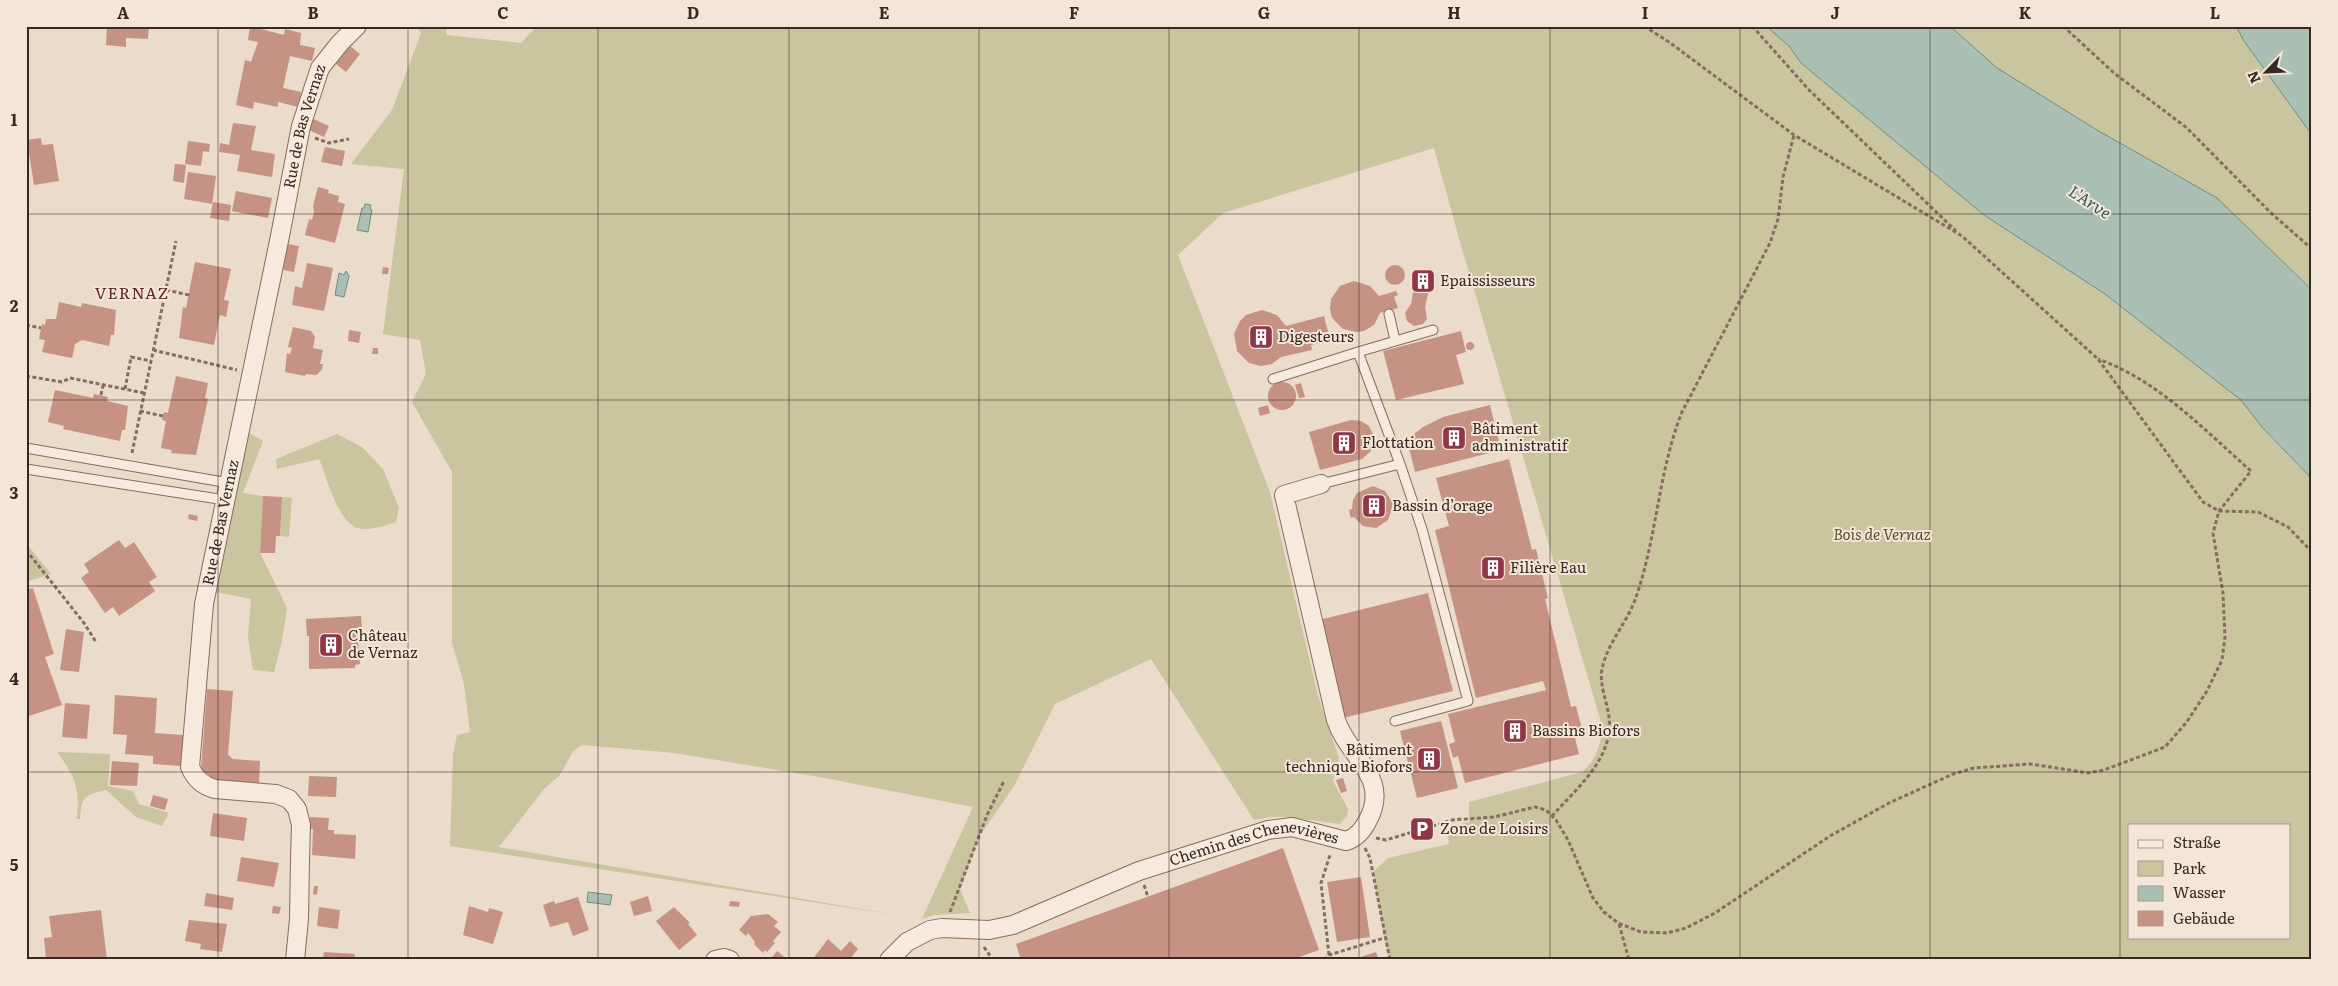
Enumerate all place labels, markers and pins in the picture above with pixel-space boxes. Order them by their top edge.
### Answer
building icon: Epaississeurs [1410,268,1436,294]
place label: Epaississeurs [1440,268,1535,291]
building icon: Digesteurs [1248,324,1274,350]
place label: Digesteurs [1278,324,1354,347]
place label: Bâtiment administratif [1472,416,1569,456]
building icon: Bâtiment administratif [1441,425,1467,451]
building icon: Flottation [1331,430,1357,456]
place label: Flottation [1362,430,1434,453]
building icon: Bassin d’orage [1361,493,1387,519]
place label: Bassin d’orage [1392,493,1493,516]
building icon: Filière Eau [1480,555,1506,581]
place label: Filière Eau [1510,555,1587,578]
place label: Château de Vernaz [348,623,417,663]
building icon: Château de Vernaz [318,632,344,658]
building icon: Bassins Biofors [1502,718,1528,744]
place label: Bassins Biofors [1532,718,1640,741]
place label: Bâtiment technique Biofors [1285,737,1412,777]
building icon: Bâtiment technique Biofors [1416,746,1442,772]
parking icon: Zone de Loisirs [1409,816,1435,842]
place label: Zone de Loisirs [1440,816,1548,839]

